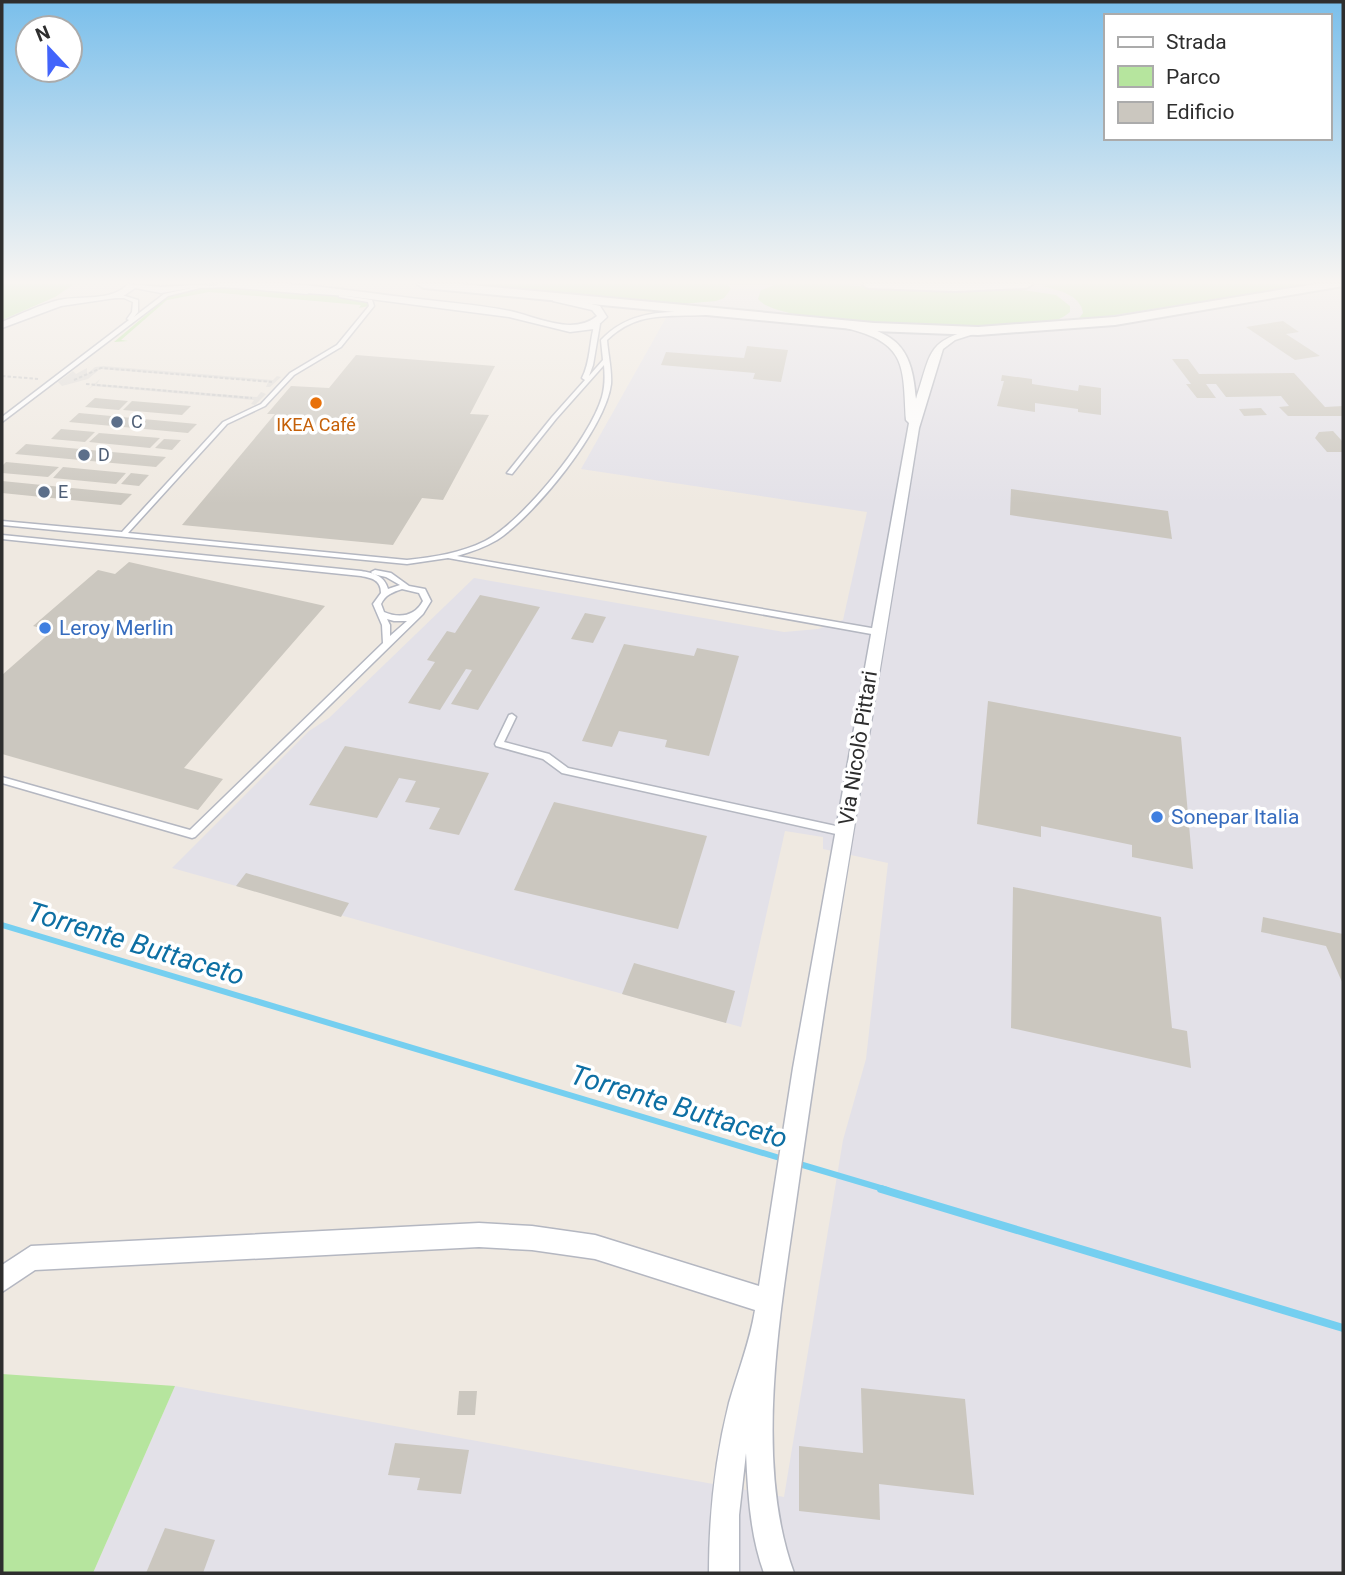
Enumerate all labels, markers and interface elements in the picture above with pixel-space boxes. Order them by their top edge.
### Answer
north arrow [14,14,84,84]
legend [1104,14,1331,140]
text: N [32,21,53,47]
text: Strada [1166,30,1227,54]
text: Parco [1166,65,1220,89]
text: Edificio [1166,100,1234,124]
marker: IKEA Café [308,395,324,411]
place label: C [131,411,143,432]
marker: C [109,414,125,430]
place label: IKEA Café [276,414,356,435]
place label: D [98,444,110,465]
marker: D [76,447,92,463]
place label: E [58,481,68,502]
marker: E [36,484,52,500]
place label: Leroy Merlin [59,616,174,640]
marker: Leroy Merlin [37,620,53,636]
street label: Via Nicolò Pittari [834,669,882,827]
place label: Sonepar Italia [1171,805,1299,829]
marker: Sonepar Italia [1149,809,1165,825]
water label: Torrente Buttaceto [23,895,248,992]
water label: Torrente Buttaceto [566,1058,791,1155]

